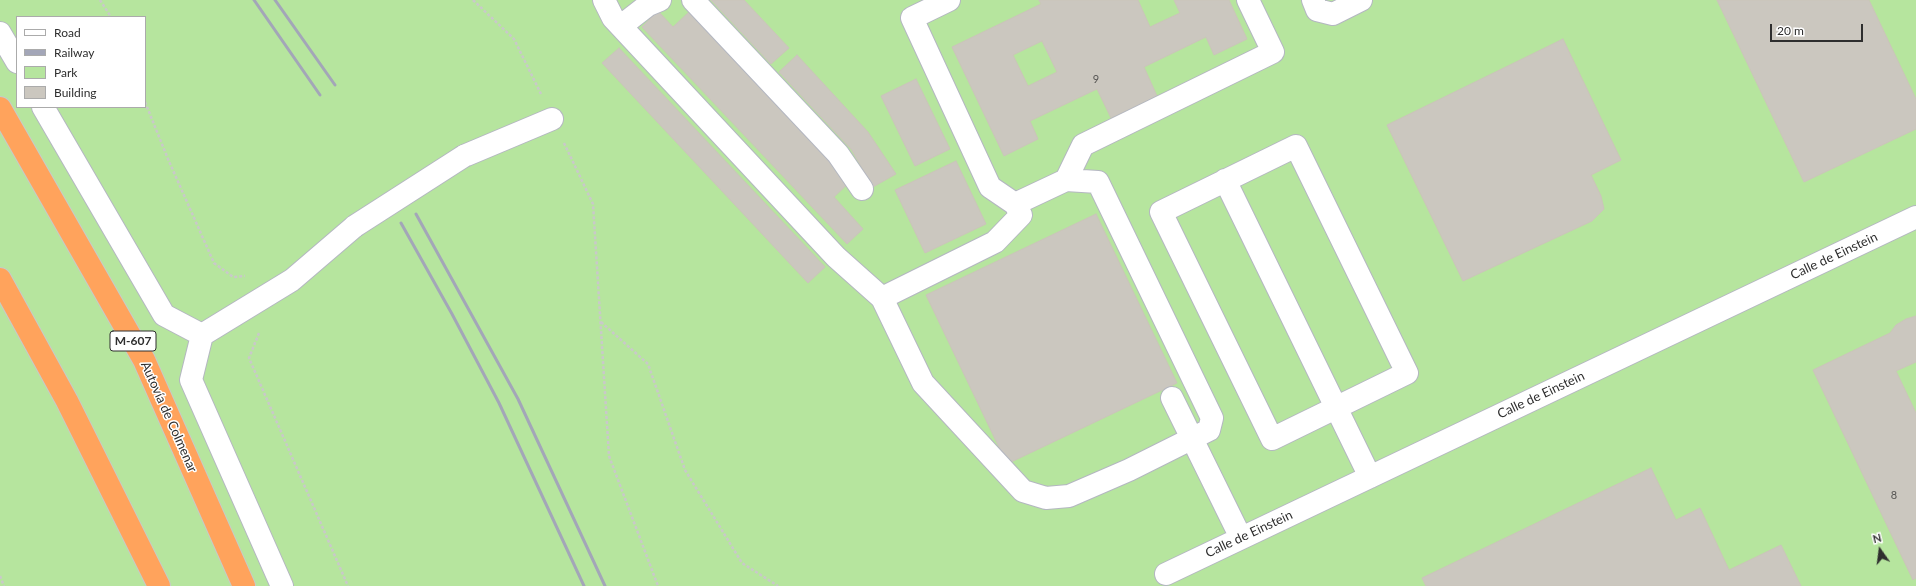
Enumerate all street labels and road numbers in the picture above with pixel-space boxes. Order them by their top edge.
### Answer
street label: Calle de Einstein [1788,229,1880,283]
road number: M-607 [110,331,156,351]
street label: Autovía de Colmenar [138,359,200,475]
street label: Calle de Einstein [1495,368,1587,422]
street label: Calle de Einstein [1203,507,1295,561]

